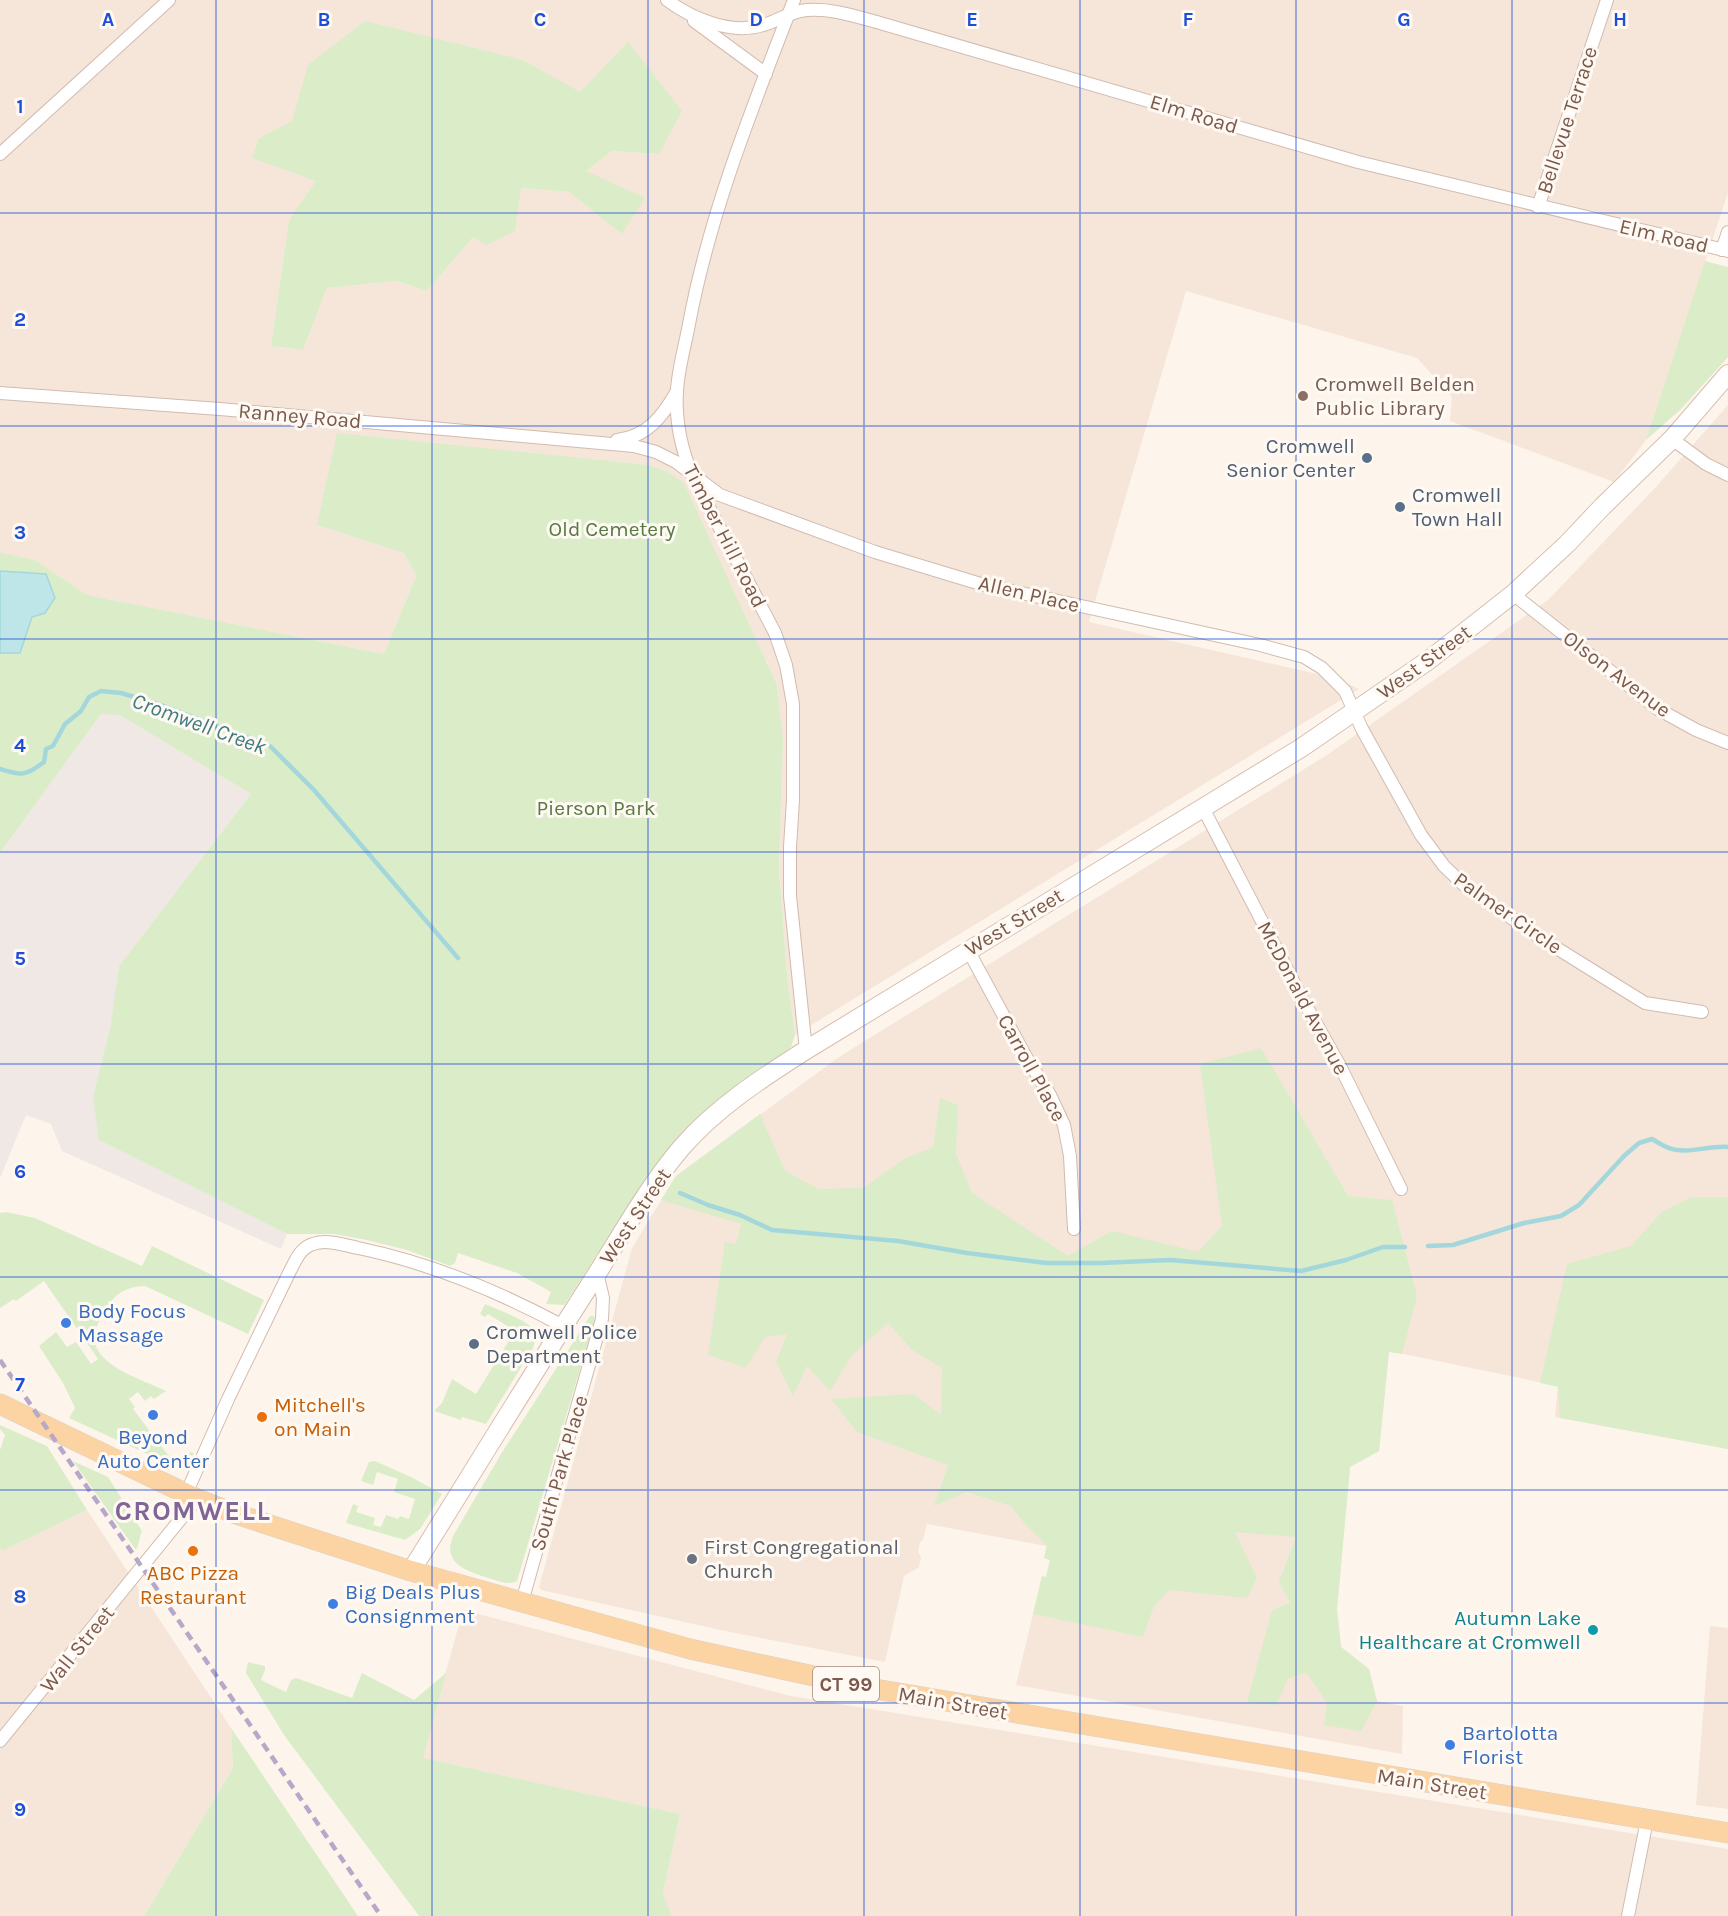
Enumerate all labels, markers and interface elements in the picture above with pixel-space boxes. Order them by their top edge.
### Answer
text: A [102,8,115,31]
text: B [318,8,330,31]
text: C [534,8,546,31]
text: D [749,8,763,31]
text: E [966,8,978,31]
text: F [1183,8,1194,31]
text: G [1397,8,1411,31]
text: H [1613,8,1627,31]
street label: Bellevue Terrace [1532,43,1602,197]
street label: Elm Road [1147,89,1241,139]
text: 1 [16,95,24,118]
street label: Elm Road [1617,214,1711,258]
text: 2 [14,308,26,331]
place label: Cromwell Belden Public Library [1315,372,1475,420]
marker: Cromwell Belden Public Library [1296,389,1310,403]
street label: Ranney Road [237,399,363,433]
place label: Cromwell Senior Center [1226,434,1355,482]
marker: Cromwell Senior Center [1360,451,1374,465]
street label: Timber Hill Road [679,460,771,612]
place label: Cromwell Town Hall [1412,483,1503,531]
marker: Cromwell Town Hall [1393,500,1407,514]
park label: Old Cemetery [549,517,676,541]
text: 3 [14,521,26,544]
street label: Allen Place [976,571,1082,617]
street label: West Street [1372,620,1476,704]
street label: Olson Avenue [1558,626,1676,722]
water label: Cromwell Creek [129,688,270,761]
text: 4 [14,734,26,757]
park label: Pierson Park [536,796,656,820]
street label: Palmer Circle [1449,867,1567,959]
street label: West Street [960,883,1068,961]
street label: McDonald Avenue [1252,917,1354,1079]
text: 5 [14,947,26,970]
street label: Carroll Place [993,1010,1071,1126]
text: 6 [14,1160,26,1183]
street label: West Street [594,1163,676,1268]
place label: Body Focus Massage [78,1299,186,1347]
marker: Body Focus Massage [59,1316,73,1330]
place label: Cromwell Police Department [486,1320,637,1368]
marker: Cromwell Police Department [467,1337,481,1351]
text: 7 [15,1373,25,1396]
street label: South Park Place [525,1392,593,1554]
place label: Mitchell's on Main [274,1393,366,1441]
marker: Beyond Auto Center [146,1408,160,1422]
marker: Mitchell's on Main [255,1410,269,1424]
place label: Beyond Auto Center [97,1425,209,1473]
district label: CROMWELL [115,1495,271,1527]
place label: First Congregational Church [704,1535,899,1583]
marker: ABC Pizza Restaurant [186,1544,200,1558]
marker: First Congregational Church [685,1552,699,1566]
place label: ABC Pizza Restaurant [140,1561,246,1609]
place label: Big Deals Plus Consignment [345,1580,481,1628]
text: 8 [14,1585,26,1608]
marker: Big Deals Plus Consignment [326,1597,340,1611]
street label: Wall Street [35,1601,119,1697]
place label: Autumn Lake Healthcare at Cromwell [1359,1606,1581,1654]
marker: Autumn Lake Healthcare at Cromwell [1586,1623,1600,1637]
road number: CT 99 [813,1667,879,1701]
street label: Main Street [896,1682,1010,1724]
place label: Bartolotta Florist [1462,1721,1558,1769]
marker: Bartolotta Florist [1443,1738,1457,1752]
street label: Main Street [1375,1763,1489,1805]
text: 9 [14,1798,26,1821]

